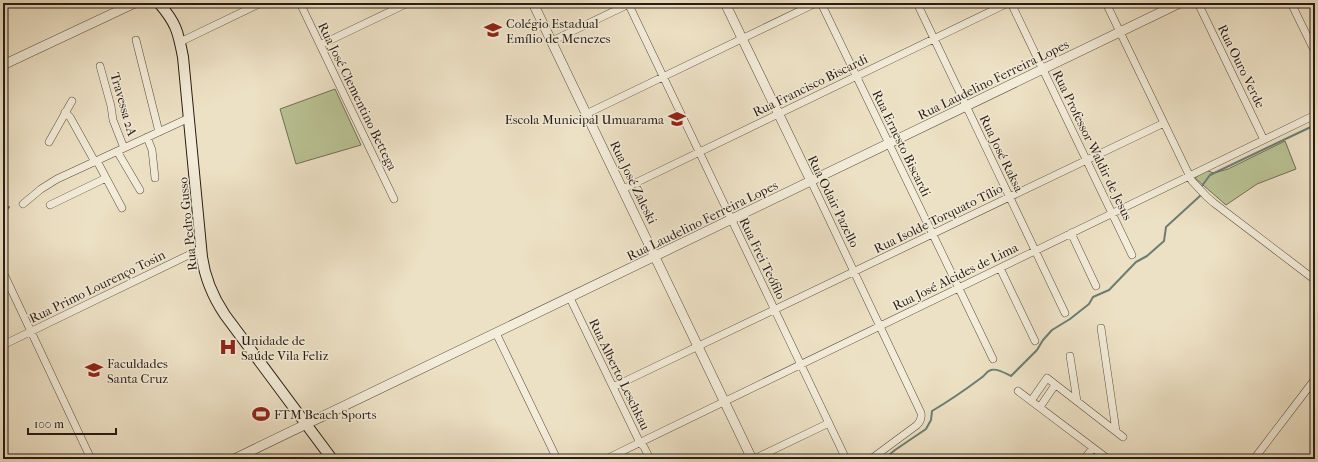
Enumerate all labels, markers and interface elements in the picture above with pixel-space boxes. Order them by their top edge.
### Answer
place label: Colégio Estadual Emílio de Menezes [506,16,611,46]
street label: Rua José Clementino Bettega [315,20,400,174]
school or university icon: Colégio Estadual Emílio de Menezes [483,20,503,40]
street label: Rua Ouro Verde [1215,22,1268,111]
street label: Rua Laudelino Ferreira Lopes [915,36,1071,123]
street label: Rua Francisco Biscardi [750,51,870,120]
street label: Rua Professor Waldir de Jesus [1050,68,1136,223]
street label: Travessa 2A [107,71,140,138]
street label: Rua Ernesto Biscardi [869,87,934,199]
school or university icon: Escola Municipal Umuarama [667,109,687,129]
place label: Escola Municipal Umuarama [505,112,665,127]
street label: Rua José Raksa [976,112,1027,195]
street label: Rua José Zaleski [607,138,660,226]
street label: Rua Odair Pazello [805,153,862,250]
street label: Rua Pedro Gusso [175,176,200,271]
street label: Rua Laudelino Ferreira Lopes [624,177,780,264]
street label: Rua Isolde Torquato Tílio [871,181,1005,256]
street label: Rua Frei Teófilo [736,215,789,302]
street label: Rua José Alcides de Lima [890,239,1021,313]
street label: Rua Primo Lourenço Tosin [27,247,168,327]
street label: Rua Alberto Leschkau [586,316,653,433]
place label: Unidade de Saúde Vila Feliz [241,333,329,363]
hospital icon: Unidade de Saúde Vila Feliz [218,337,238,357]
place label: Faculdades Santa Cruz [107,356,168,386]
school or university icon: Faculdades Santa Cruz [84,360,104,380]
sports icon: FTM Beach Sports [251,404,271,424]
place label: FTM Beach Sports [274,407,377,422]
scale bar [28,410,116,436]
text: 100 m [34,417,64,431]

